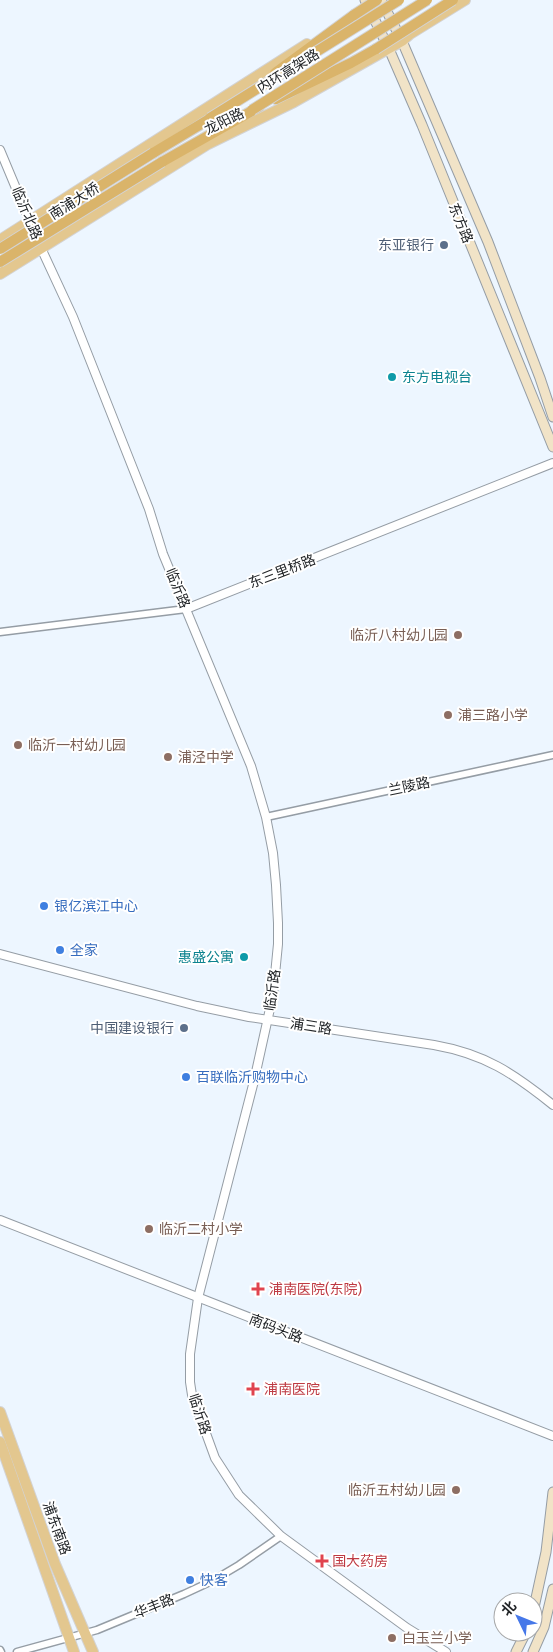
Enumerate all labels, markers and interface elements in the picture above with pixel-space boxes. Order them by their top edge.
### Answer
street label: 内环高架路 [254,46,322,97]
street label: 龙阳路 [202,105,247,138]
street label: 南浦大桥 [46,179,103,223]
street label: 临沂北路 [8,184,45,242]
street label: 东方路 [445,201,476,246]
place label: 东亚银行 [378,237,434,254]
marker: 东亚银行 [438,239,450,251]
place label: 东方电视台 [402,369,472,386]
marker: 东方电视台 [386,371,398,383]
street label: 东三里桥路 [246,551,318,592]
street label: 临沂路 [162,566,193,611]
place label: 临沂八村幼儿园 [350,627,448,644]
marker: 临沂八村幼儿园 [452,629,464,641]
place label: 浦三路小学 [458,707,528,724]
marker: 浦三路小学 [442,709,454,721]
place label: 临沂一村幼儿园 [28,737,126,754]
marker: 临沂一村幼儿园 [12,739,24,751]
place label: 浦泾中学 [178,749,234,766]
marker: 浦泾中学 [162,751,174,763]
street label: 兰陵路 [387,774,431,799]
place label: 银亿滨江中心 [54,898,138,915]
marker: 银亿滨江中心 [38,900,50,912]
place label: 全家 [70,942,98,959]
marker: 全家 [54,944,66,956]
place label: 惠盛公寓 [178,949,234,966]
marker: 惠盛公寓 [238,951,250,963]
street label: 临沂路 [261,968,284,1012]
street label: 浦三路 [289,1015,333,1038]
place label: 中国建设银行 [90,1020,174,1037]
marker: 中国建设银行 [178,1022,190,1034]
place label: 百联临沂购物中心 [196,1069,308,1086]
marker: 百联临沂购物中心 [180,1071,192,1083]
place label: 临沂二村小学 [159,1221,243,1238]
marker: 临沂二村小学 [143,1223,155,1235]
place label: 浦南医院(东院) [269,1281,362,1298]
marker: 浦南医院(东院) [251,1282,265,1296]
street label: 南码头路 [247,1310,305,1346]
place label: 浦南医院 [264,1381,320,1398]
marker: 浦南医院 [246,1382,260,1396]
street label: 临沂路 [185,1392,214,1437]
place label: 临沂五村幼儿园 [348,1482,446,1499]
marker: 临沂五村幼儿园 [450,1484,462,1496]
street label: 浦东南路 [39,1499,74,1557]
place label: 国大药房 [332,1553,388,1570]
marker: 国大药房 [316,1555,328,1567]
place label: 快客 [200,1572,228,1589]
marker: 快客 [184,1574,196,1586]
street label: 华丰路 [132,1591,177,1622]
north arrow [493,1592,543,1642]
text: 北 [498,1598,520,1619]
place label: 白玉兰小学 [402,1630,472,1647]
marker: 白玉兰小学 [386,1632,398,1644]

